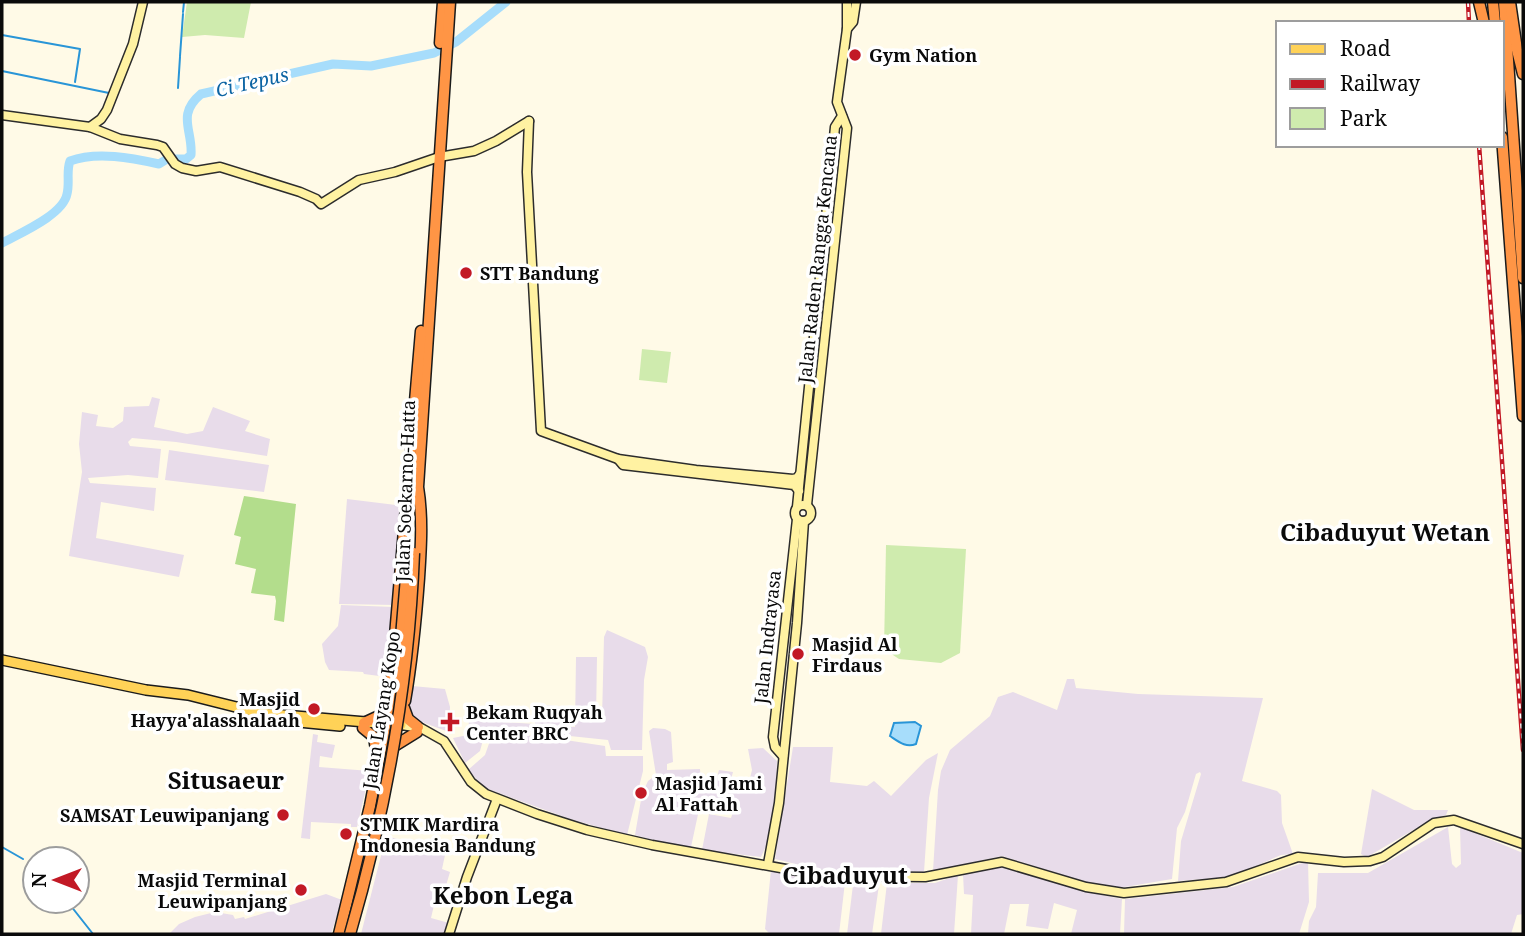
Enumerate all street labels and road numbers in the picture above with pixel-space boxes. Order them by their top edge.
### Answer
street label: Jalan Raden Rangga Kencana [792,134,842,385]
street label: Jalan Soekarno-Hatta [390,399,420,584]
street label: Jalan Indrayasa [748,569,786,706]
street label: Jalan Layang Kopo [356,629,405,792]

